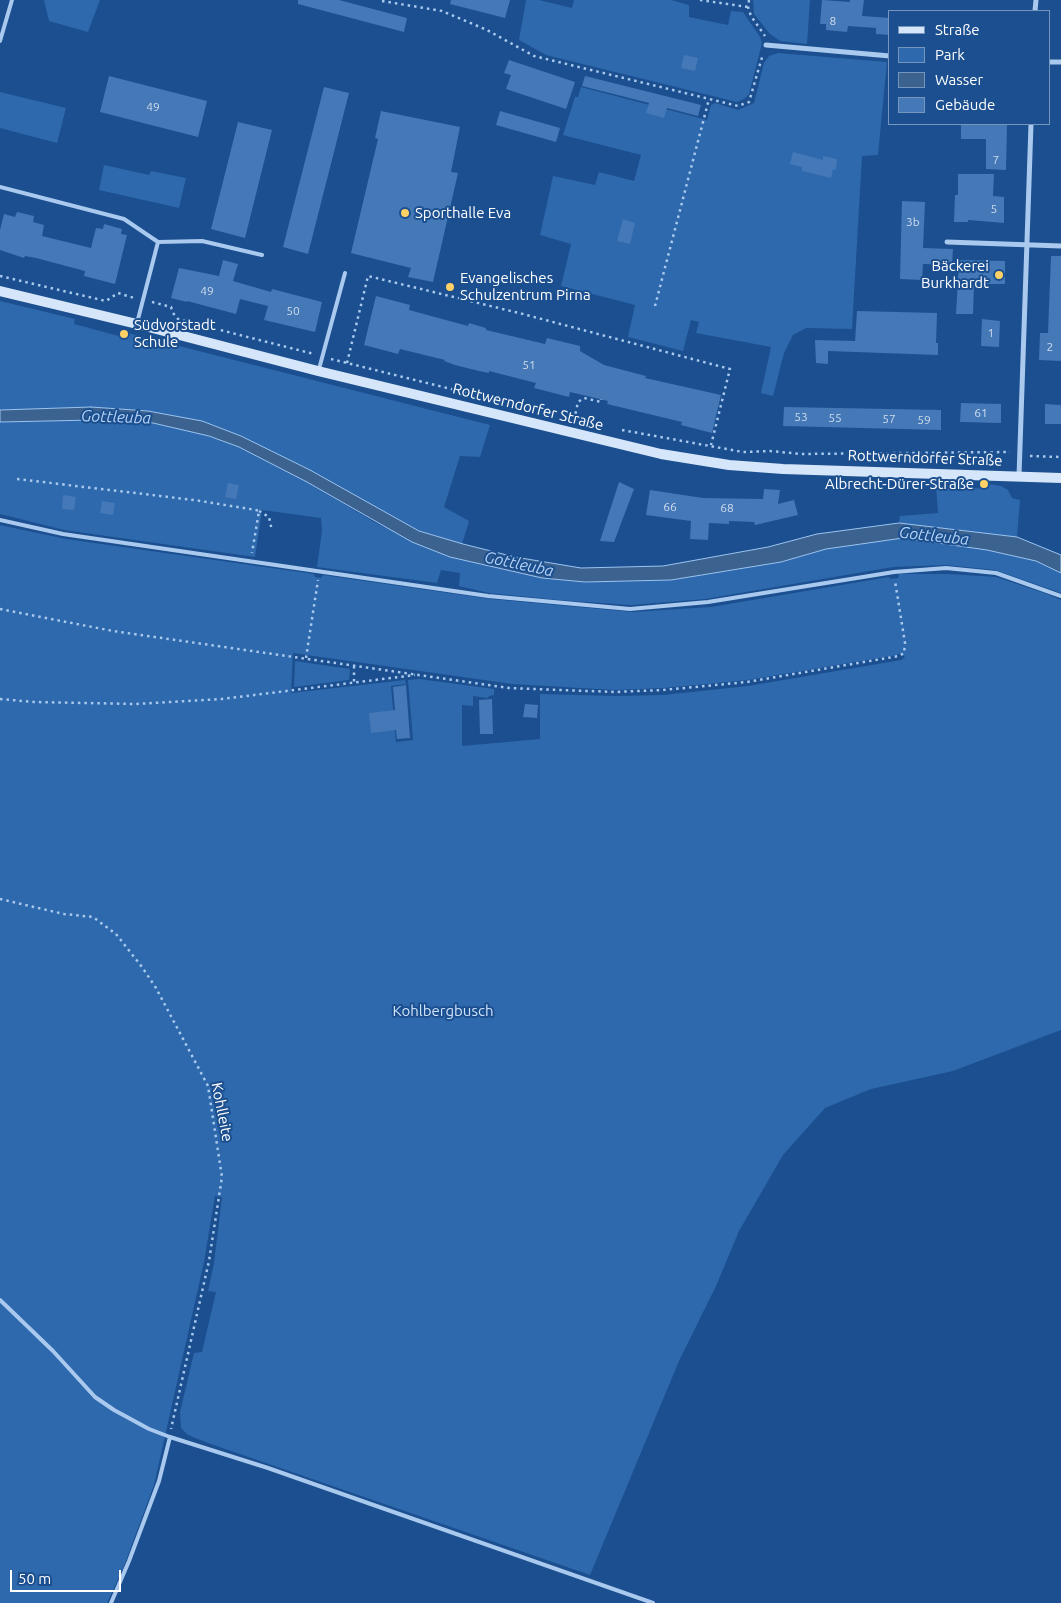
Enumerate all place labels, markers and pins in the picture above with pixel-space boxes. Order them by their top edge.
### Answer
place label: Sporthalle Eva [415,204,511,222]
marker: Sporthalle Eva [399,207,411,219]
place label: Bäckerei Burkhardt [921,257,989,292]
place label: Evangelisches Schulzentrum Pirna [460,269,591,304]
marker: Bäckerei Burkhardt [993,269,1005,281]
marker: Evangelisches Schulzentrum Pirna [444,281,456,293]
place label: Südvorstadt Schule [134,316,216,351]
marker: Südvorstadt Schule [118,328,130,340]
place label: Albrecht-Dürer-Straße [825,475,974,493]
marker: Albrecht-Dürer-Straße [978,478,990,490]

